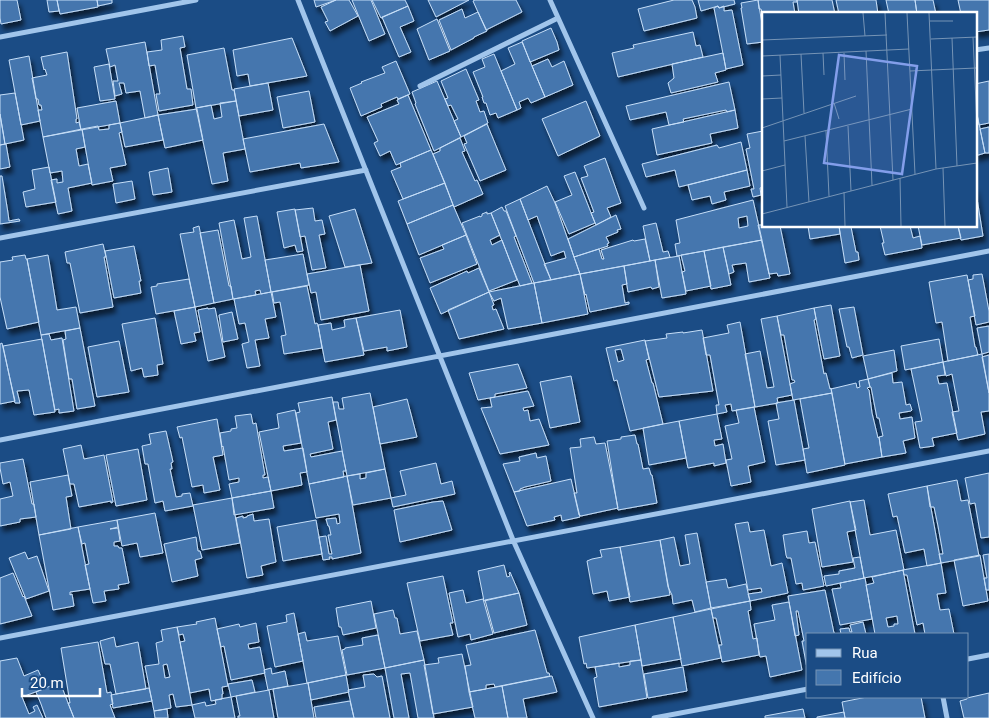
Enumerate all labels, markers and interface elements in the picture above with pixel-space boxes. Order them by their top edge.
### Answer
inset map [762,12,976,228]
legend [806,633,969,698]
text: Rua [852,644,878,662]
scale bar [22,666,100,698]
text: Edifício [852,669,901,687]
text: 20 m [30,674,64,692]

